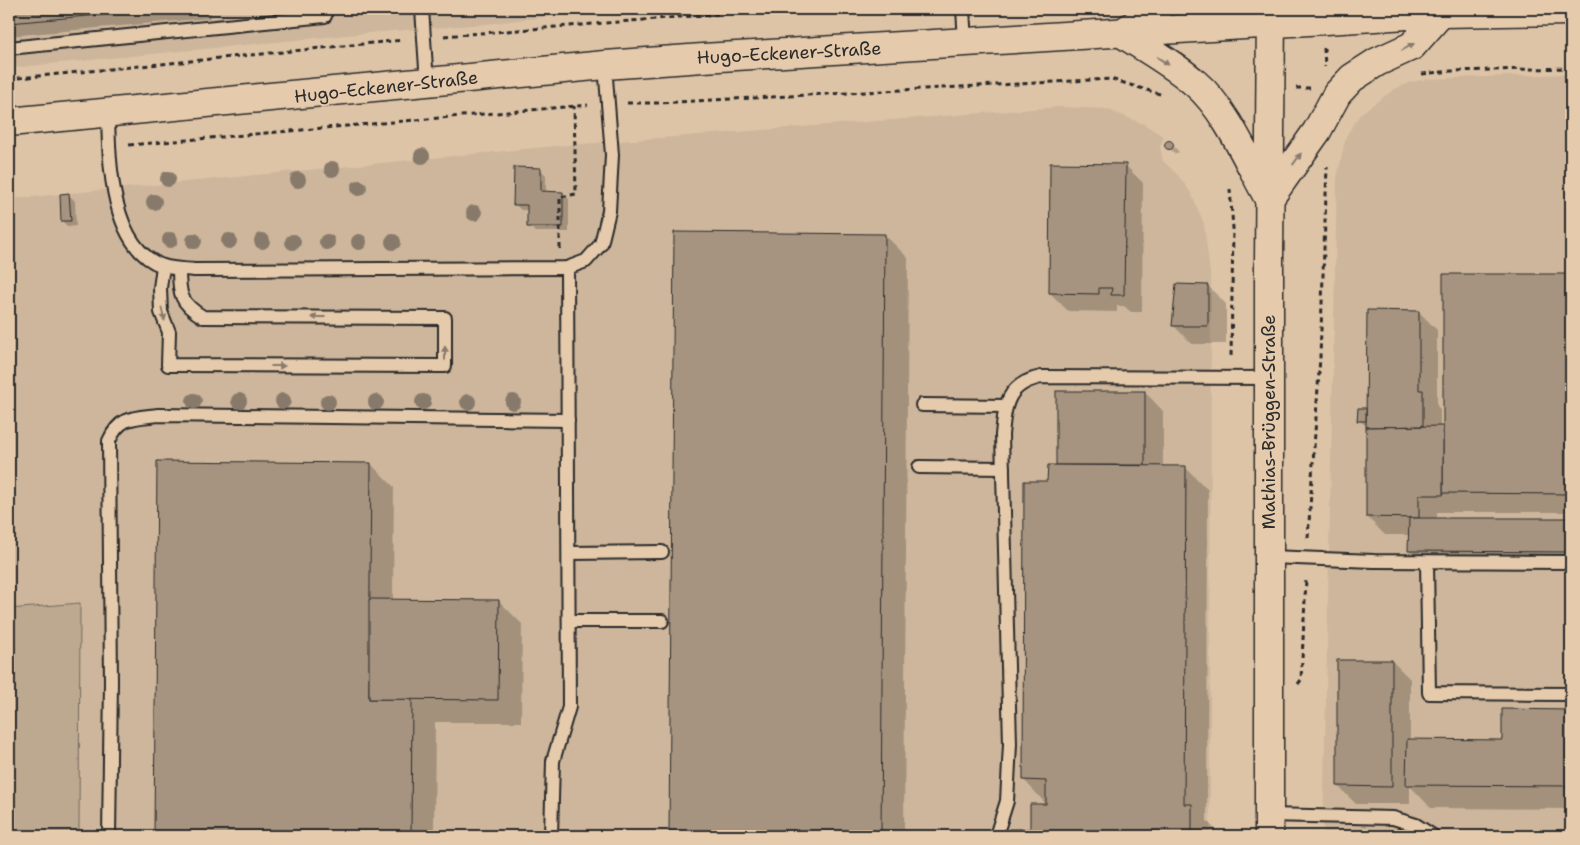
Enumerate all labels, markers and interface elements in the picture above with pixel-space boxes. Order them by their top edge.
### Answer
street label: Hugo-Eckener-Straße [696,36,882,70]
one-way arrow [1401,42,1414,51]
one-way arrow [1156,56,1170,66]
street label: Hugo-Eckener-Straße [293,65,479,109]
one-way arrow [1292,152,1302,166]
one-way arrow [159,306,167,321]
one-way arrow [310,313,326,321]
street label: Mathias-Brüggen-Straße [1257,314,1281,530]
one-way arrow [441,345,449,361]
one-way arrow [271,362,287,370]

